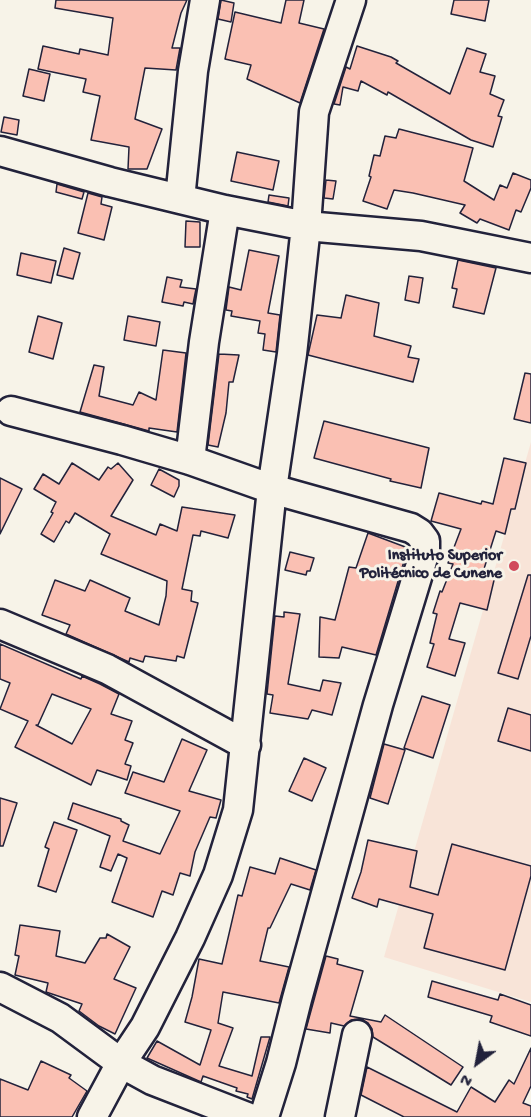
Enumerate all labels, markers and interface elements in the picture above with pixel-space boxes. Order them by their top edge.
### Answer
place label: Instituto Superior Politécnico de Cunene [360,547,502,585]
marker: Instituto Superior Politécnico de Cunene [507,559,521,573]
north arrow [447,1033,507,1093]
text: N [458,1068,477,1090]

